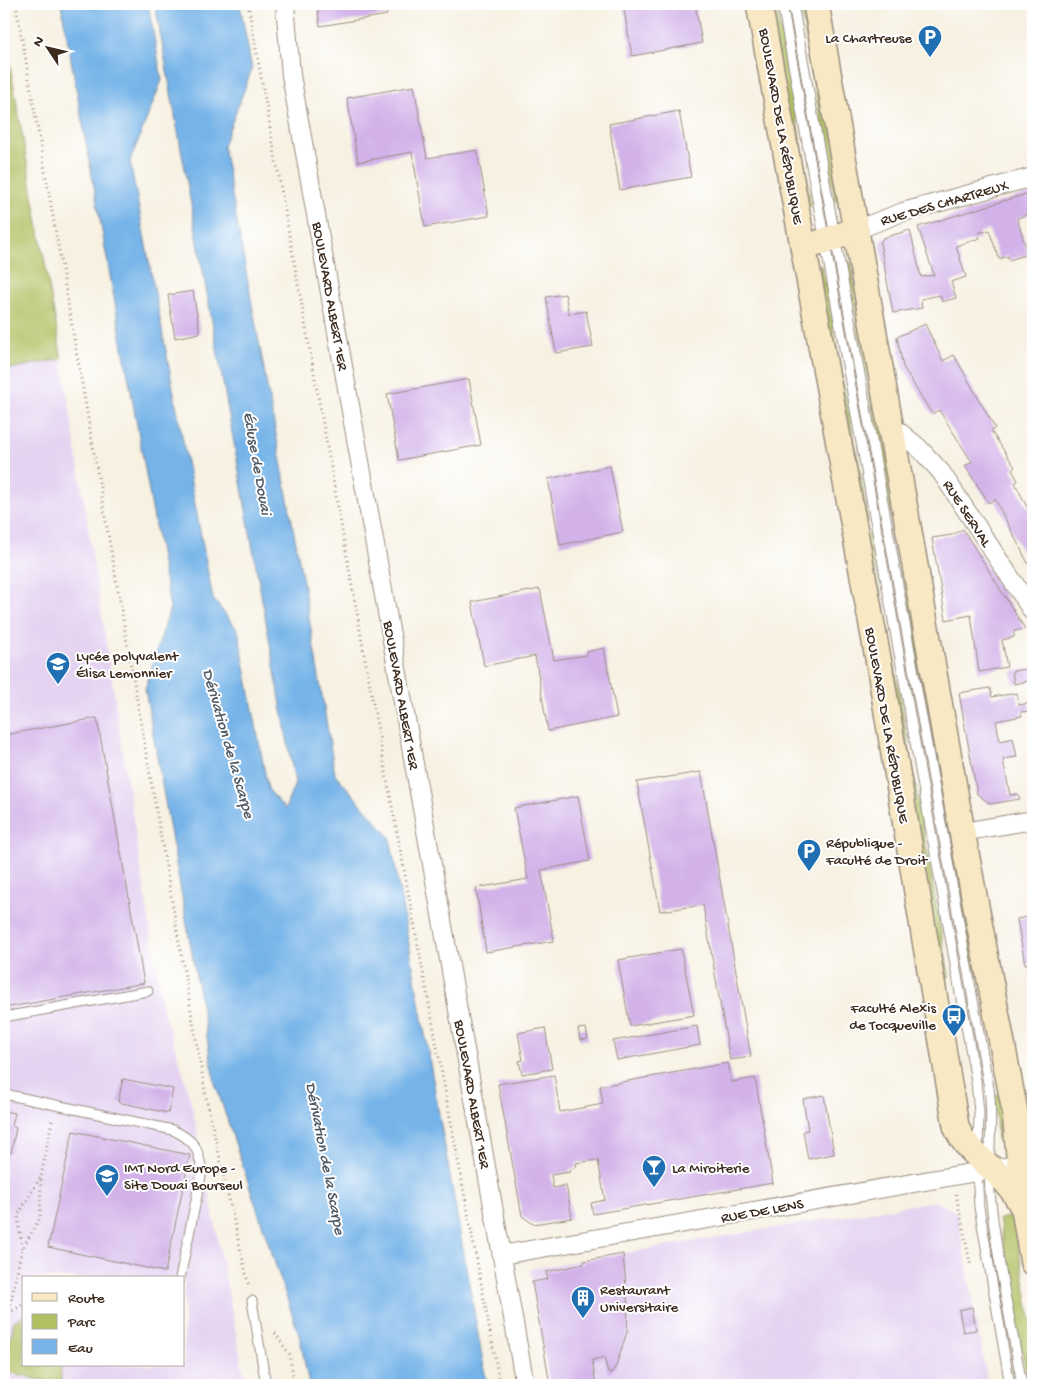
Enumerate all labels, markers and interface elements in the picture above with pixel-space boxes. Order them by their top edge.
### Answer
north arrow [22,22,72,72]
parking icon: La Chartreuse [917,24,943,58]
street label: BOULEVARD DE LA RÉPUBLIQUE [754,26,806,226]
place label: La Chartreuse [825,30,912,48]
text: N [30,33,49,51]
street label: RUE DES CHARTREUX [879,177,1011,231]
street label: BOULEVARD ALBERT 1ER [307,220,351,373]
water label: Écluse de Douai [237,411,274,518]
street label: RUE SERVAL [938,477,995,551]
street label: BOULEVARD ALBERT 1ER [378,619,422,772]
street label: BOULEVARD DE LA RÉPUBLIQUE [860,625,912,825]
place label: Lycée polyvalent Élisa Lemonnier [76,648,180,683]
school or university icon: Lycée polyvalent Élisa Lemonnier [45,651,71,685]
water label: Dérivation de la Scarpe [196,667,257,822]
place label: République - Faculté de Droit [825,835,929,870]
parking icon: République - Faculté de Droit [796,838,822,872]
place label: Faculté Alexis de Tocqueville [849,1000,936,1035]
bus stop icon: Faculté Alexis de Tocqueville [941,1003,967,1037]
street label: BOULEVARD ALBERT 1ER [449,1018,493,1171]
water label: Dérivation de la Scarpe [299,1081,348,1237]
bar icon: La Miroiterie [641,1154,667,1188]
place label: IMT Nord Europe - Site Douai Bourseul [124,1160,243,1195]
place label: La Miroiterie [672,1160,750,1178]
school or university icon: IMT Nord Europe - Site Douai Bourseul [94,1163,120,1197]
street label: RUE DE LENS [720,1196,805,1228]
legend [22,1276,185,1366]
place label: Restaurant Universitaire [600,1282,678,1317]
building icon: Restaurant Universitaire [570,1285,596,1319]
text: Route [68,1290,105,1308]
text: Parc [67,1314,96,1332]
text: Eau [68,1340,93,1358]

